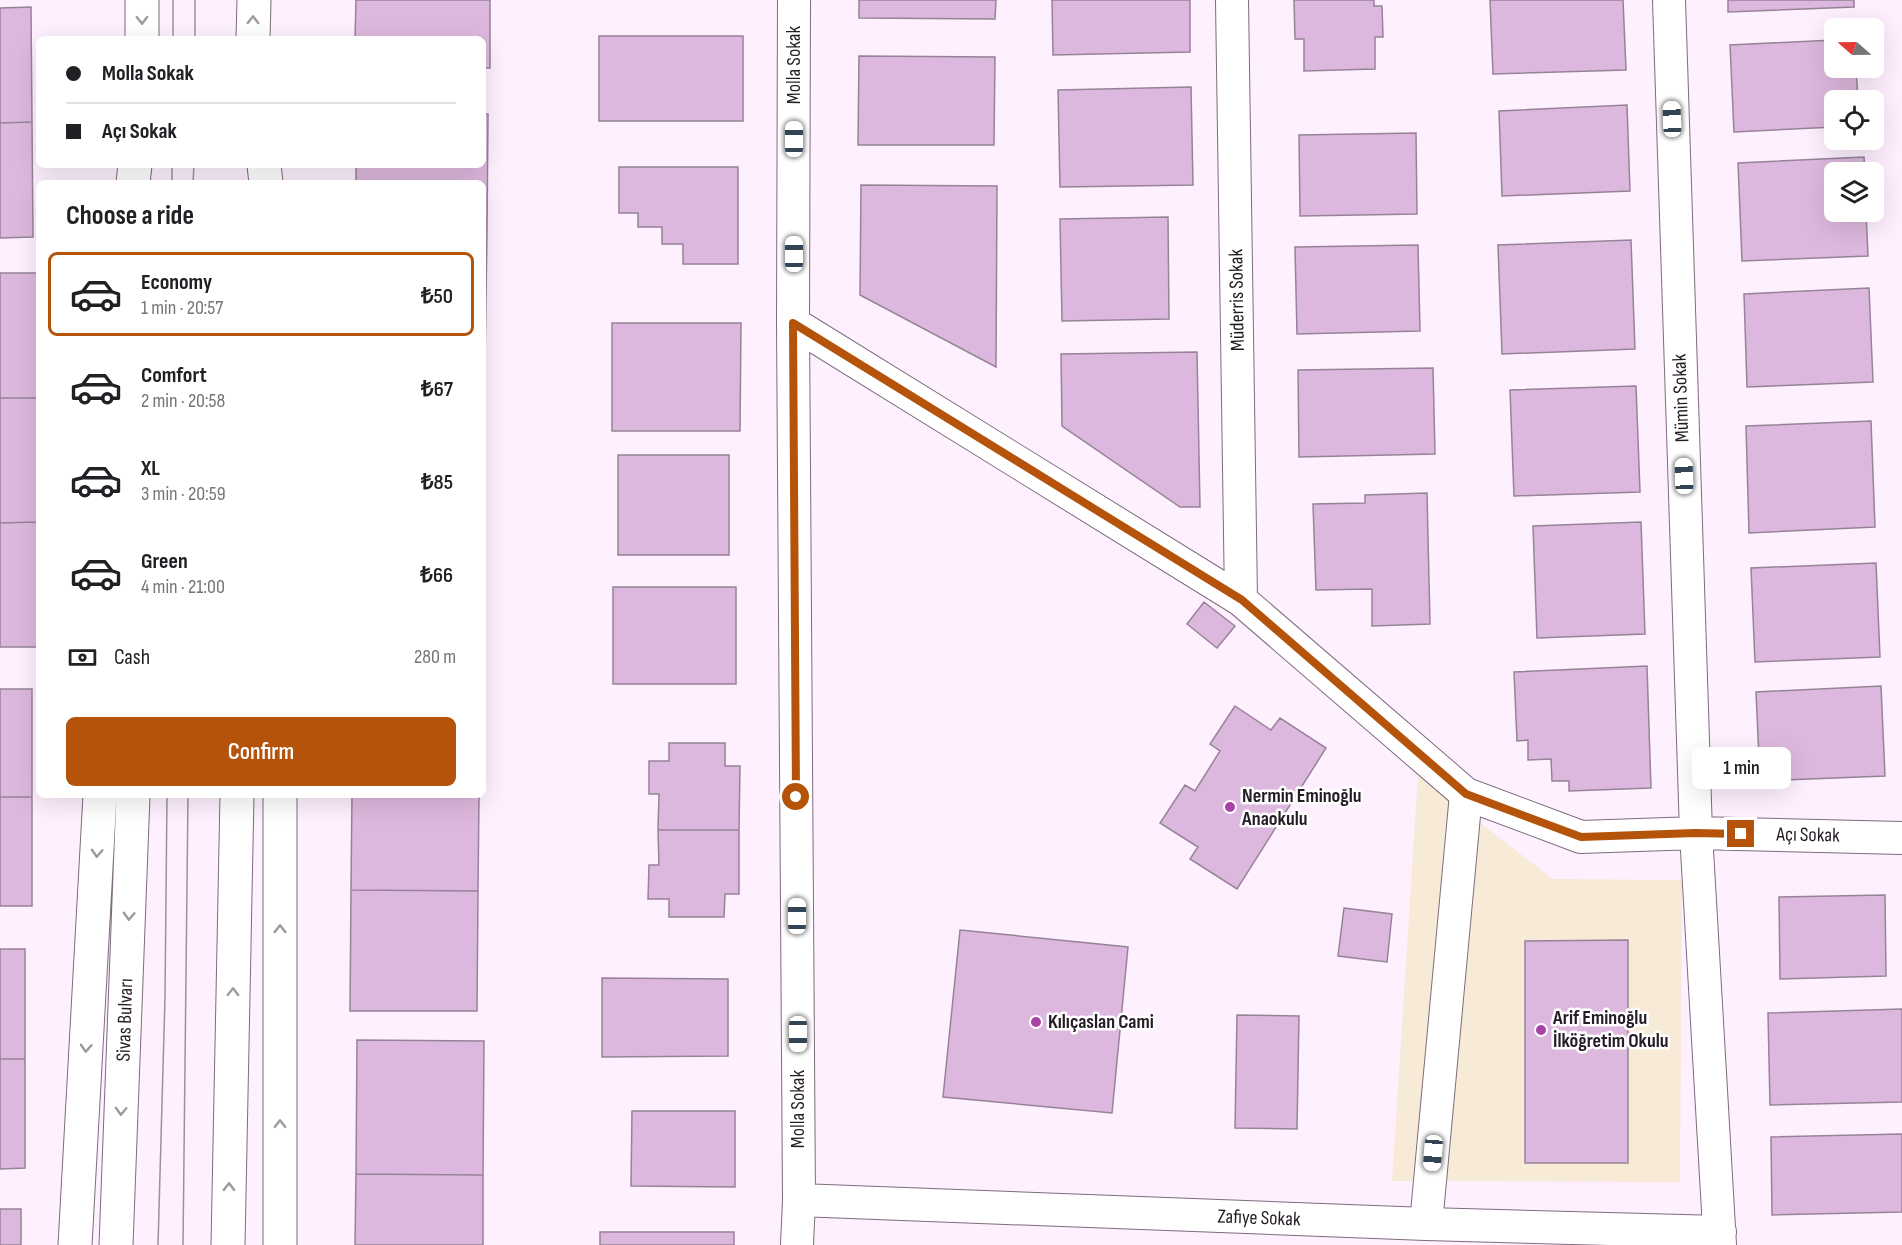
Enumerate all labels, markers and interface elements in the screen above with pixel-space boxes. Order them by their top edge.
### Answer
one-way arrow [136,15,148,24]
one-way arrow [247,15,260,24]
north arrow [1824,18,1884,78]
map controls [1824,18,1884,222]
street label: Molla Sokak [782,25,806,104]
text: Molla Sokak [102,60,194,87]
button: locate [1824,90,1884,150]
car [1662,101,1682,137]
text: Açı Sokak [102,118,177,145]
car [785,121,803,157]
button: layers [1824,162,1884,222]
text: Choose a ride [66,200,194,232]
car [785,236,803,272]
street label: Müderris Sokak [1224,248,1250,351]
icon: car [69,267,123,321]
text: Economy [141,269,212,296]
text: ₺50 [421,283,453,310]
text: 1 min · 20:57 [141,296,223,320]
street label: Mümin Sokak [1667,353,1695,443]
icon: car [69,360,123,414]
text: Comfort [141,362,207,389]
text: ₺67 [421,376,453,403]
text: 2 min · 20:58 [141,389,225,413]
icon: car [69,453,123,507]
text: XL [141,455,160,482]
car [1674,458,1694,494]
text: ₺85 [421,469,453,496]
text: 3 min · 20:59 [141,482,226,506]
icon: car [69,546,123,600]
text: Green [141,548,188,575]
text: ₺66 [420,562,453,589]
text: 4 min · 21:00 [141,575,225,599]
icon: cash [66,641,99,674]
text: Cash [114,644,150,671]
text: 280 m [414,645,456,669]
button: Confirm [66,717,456,786]
callout: 1 min [1692,747,1790,789]
text: 1 min [1723,756,1760,780]
route start [782,783,809,810]
place label: Nermin Eminoğlu Anaokulu [1241,784,1362,831]
marker: Nermin Eminoğlu Anaokulu [1223,800,1237,814]
route end [1727,820,1754,847]
street label: Açı Sokak [1775,822,1840,848]
one-way arrow [90,849,103,858]
car [788,898,806,934]
one-way arrow [122,912,135,921]
one-way arrow [274,924,286,933]
street label: Sivas Bulvarı [112,978,138,1062]
one-way arrow [227,987,239,996]
place label: Arif Eminoğlu İlköğretim Okulu [1552,1006,1669,1053]
place label: Kılıçaslan Cami [1048,1010,1154,1034]
marker: Kılıçaslan Cami [1029,1015,1043,1029]
car [789,1016,807,1052]
marker: Arif Eminoğlu İlköğretim Okulu [1534,1023,1548,1037]
one-way arrow [80,1044,93,1053]
street label: Molla Sokak [786,1069,810,1148]
one-way arrow [115,1107,128,1116]
one-way arrow [274,1119,286,1128]
car [1422,1134,1444,1172]
one-way arrow [223,1182,235,1191]
street label: Zafiye Sokak [1217,1205,1301,1231]

